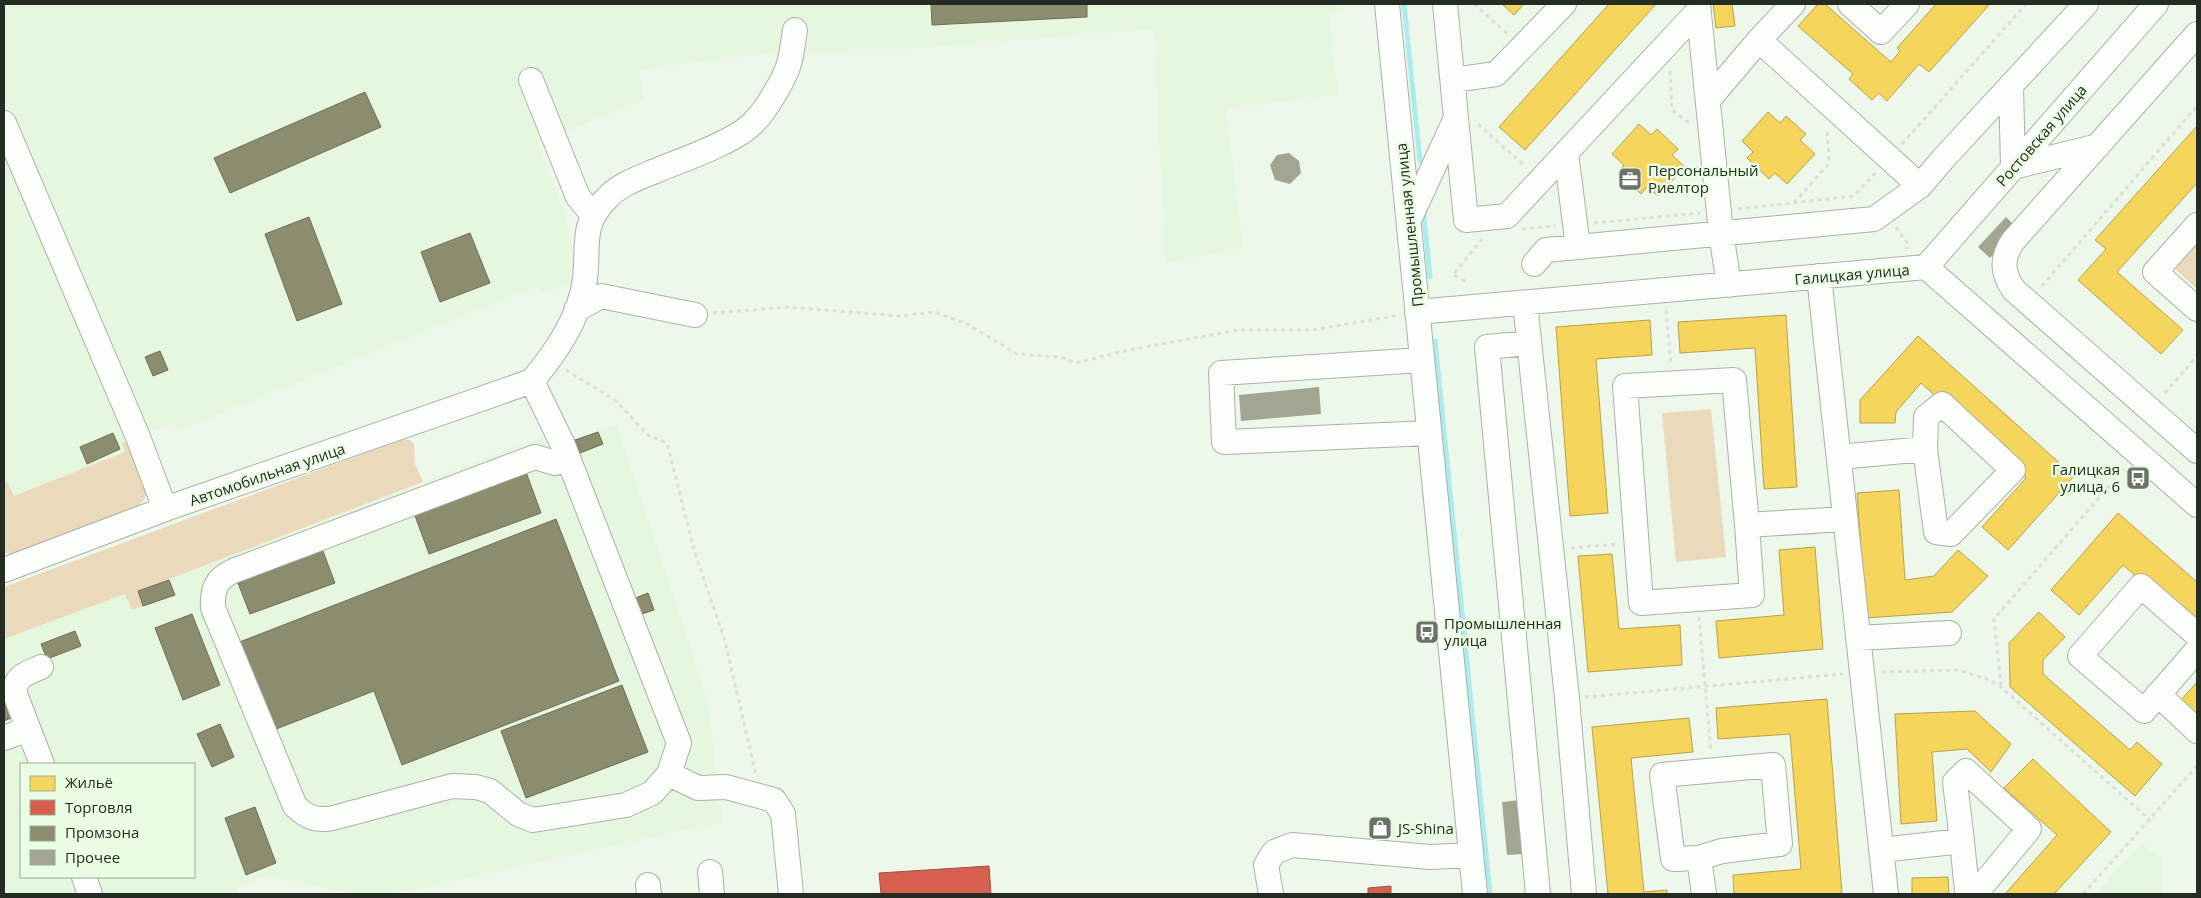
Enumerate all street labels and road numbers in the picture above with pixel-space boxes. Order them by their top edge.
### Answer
street label: Ростовская улица [1991,80,2091,190]
street label: Промышленная улица [1390,142,1428,308]
street label: Галицкая улица [1794,259,1910,289]
street label: Автомобильная улица [186,438,348,510]

